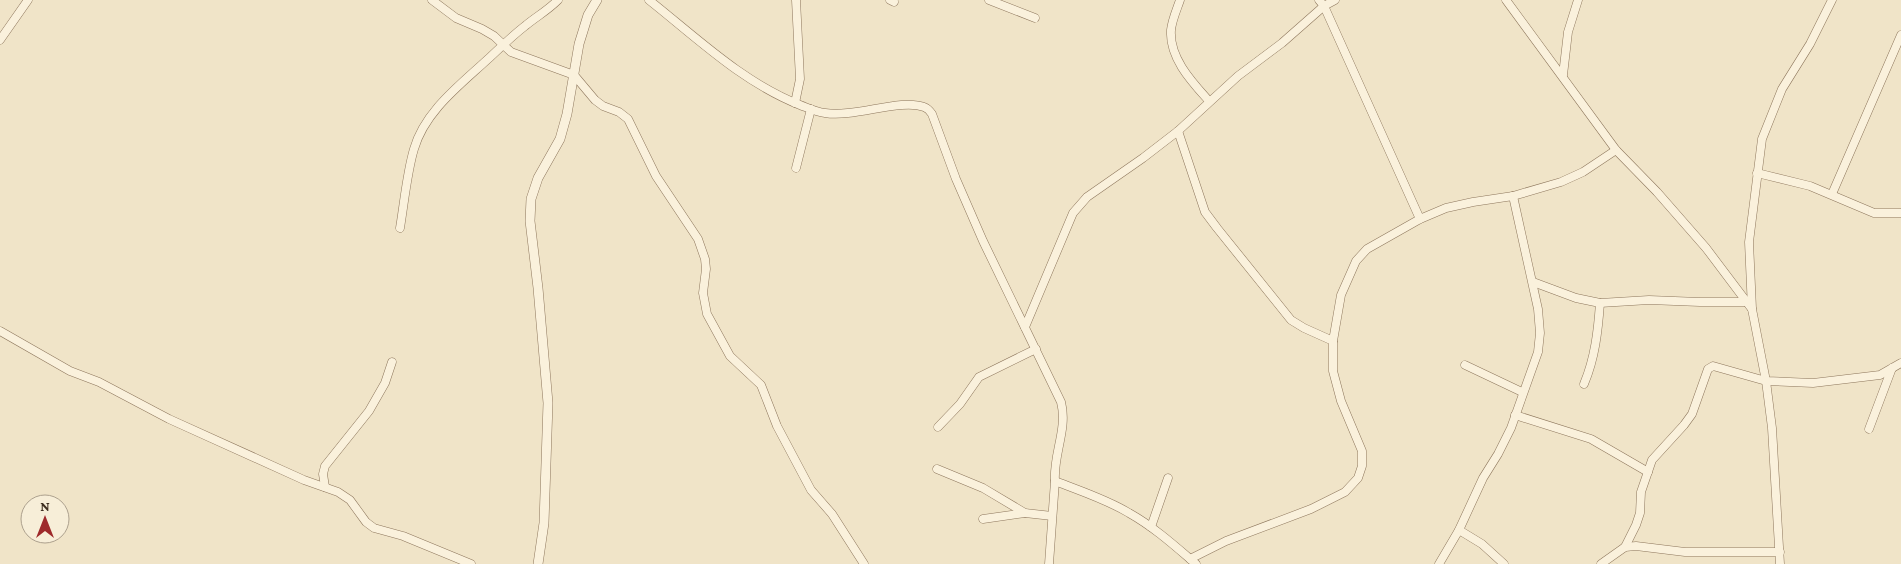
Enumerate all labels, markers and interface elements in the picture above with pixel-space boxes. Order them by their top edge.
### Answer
north arrow [20,494,70,544]
text: N [40,498,50,514]

